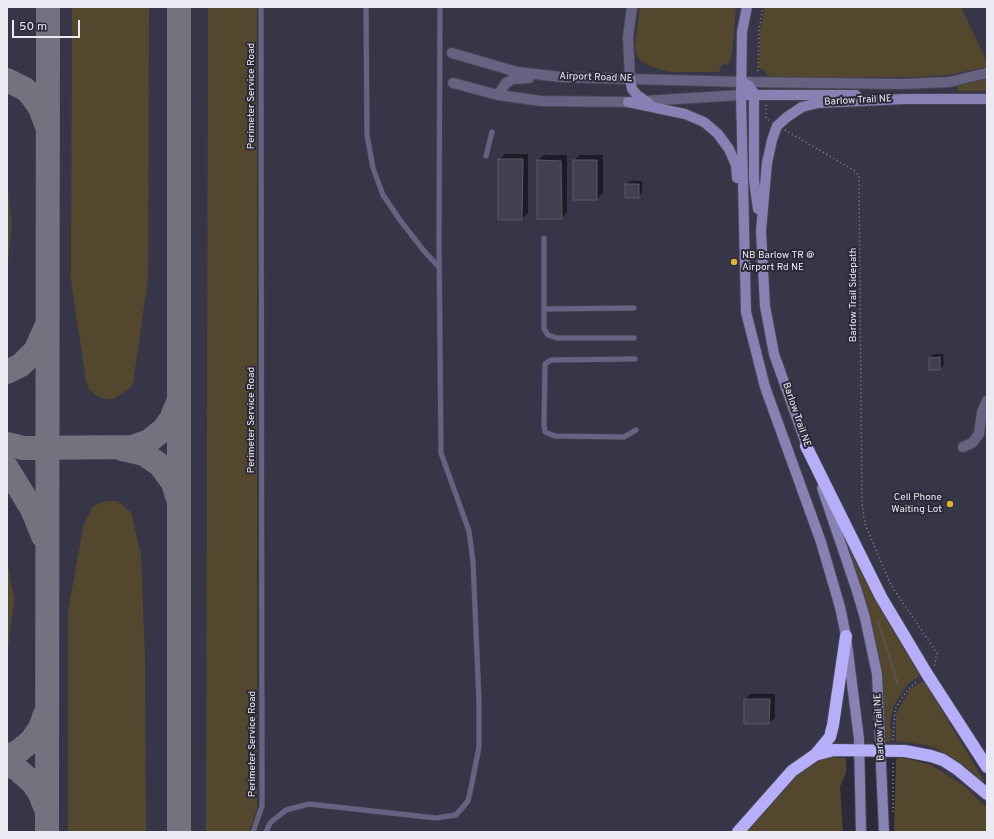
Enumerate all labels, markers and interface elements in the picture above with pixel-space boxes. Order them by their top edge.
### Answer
scale bar [14,12,82,38]
text: 50 m [19,19,47,35]
street label: Perimeter Service Road [246,43,258,149]
street label: Airport Road NE [559,71,633,85]
street label: Barlow Trail NE [824,93,892,109]
street label: Barlow Trail Sidepath [848,248,860,342]
place label: NB Barlow TR @ Airport Rd NE [742,250,814,274]
marker: NB Barlow TR @ Airport Rd NE [729,257,739,267]
street label: Perimeter Service Road [246,367,258,473]
street label: Barlow Trail NE [779,381,813,449]
place label: Cell Phone Waiting Lot [891,492,942,516]
marker: Cell Phone Waiting Lot [945,499,955,509]
street label: Perimeter Service Road [247,691,259,797]
street label: Barlow Trail NE [872,693,888,761]

